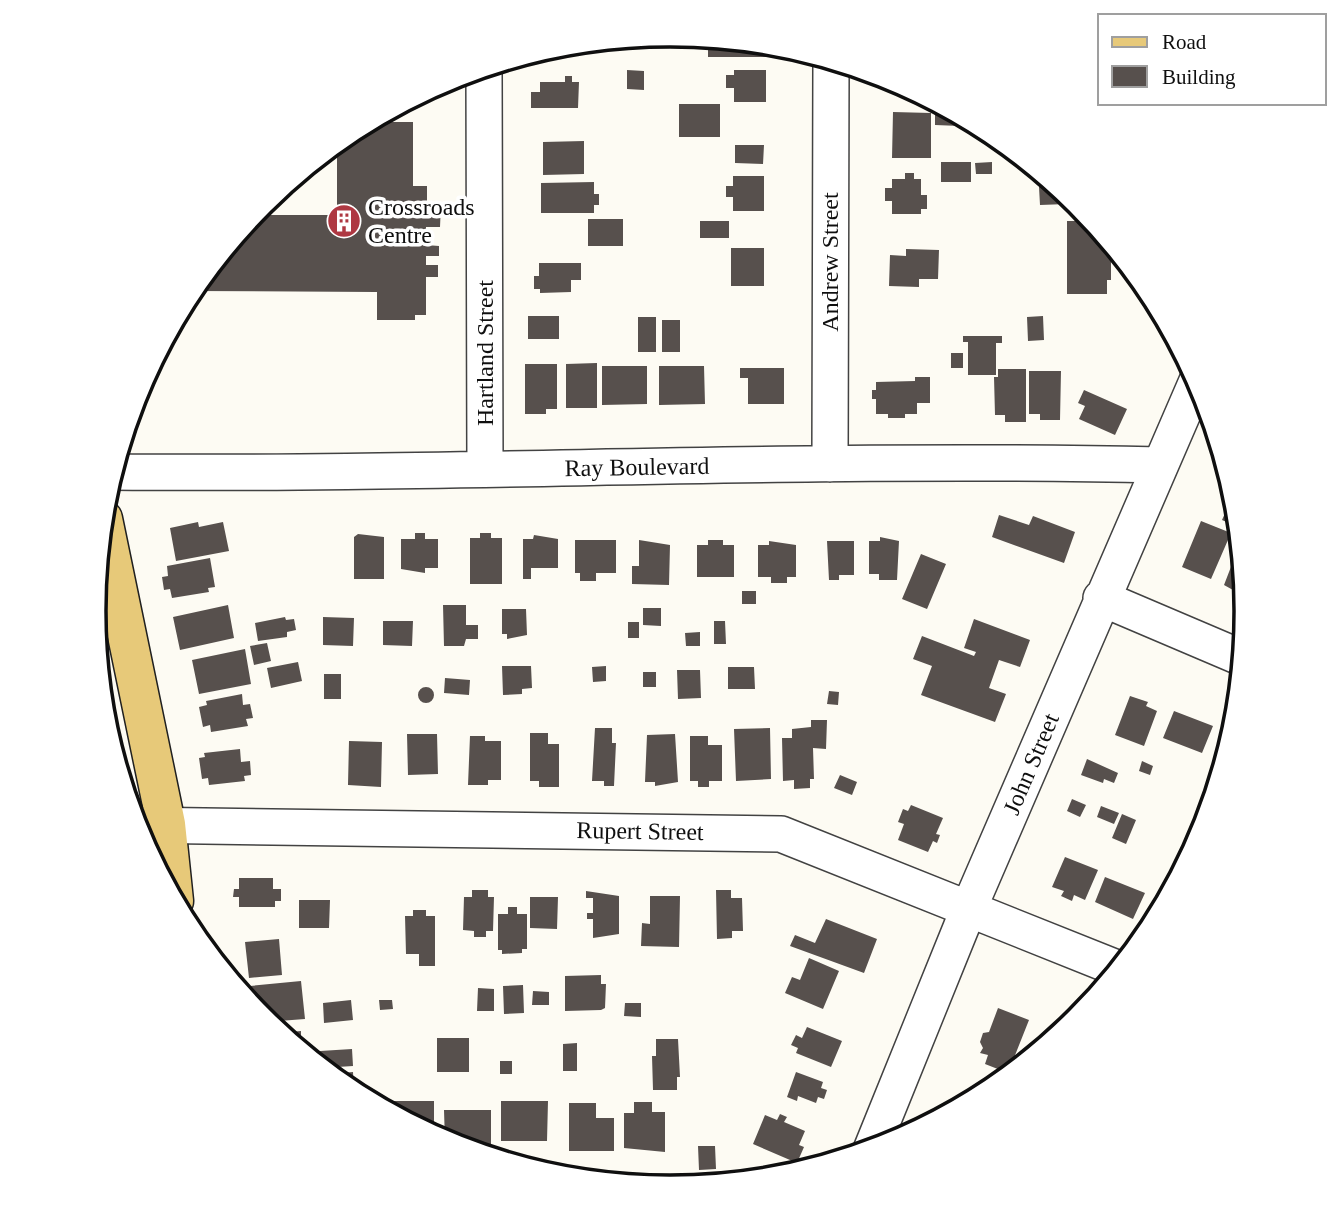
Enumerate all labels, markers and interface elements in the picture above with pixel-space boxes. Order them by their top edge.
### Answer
legend [1098,14,1326,105]
text: Road [1162,30,1207,54]
text: Building [1162,65,1236,89]
street label: Andrew Street [817,192,843,332]
place label: Crossroads Centre [368,194,475,248]
building icon: Crossroads Centre [325,202,363,240]
street label: Hartland Street [472,280,498,426]
street label: Ray Boulevard [564,453,710,481]
street label: John Street [998,709,1064,818]
street label: Rupert Street [576,817,704,845]

